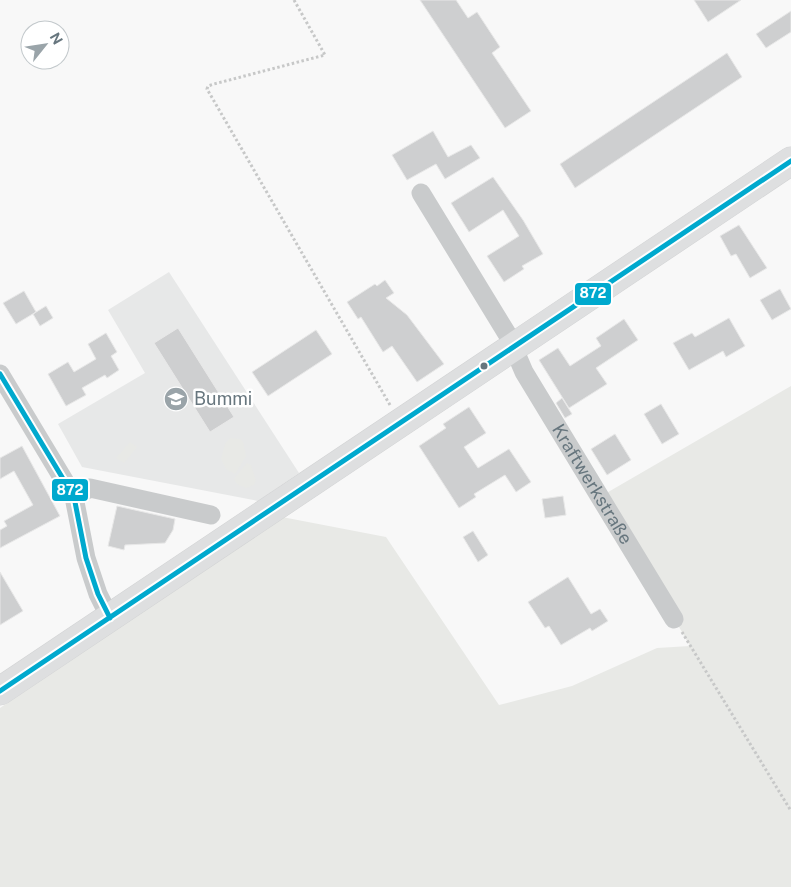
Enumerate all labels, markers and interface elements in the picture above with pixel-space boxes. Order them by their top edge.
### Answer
north arrow [20,20,70,70]
text: N [47,30,66,47]
line badge: 872 [574,282,612,306]
text: 872 [580,285,607,301]
unlabelled marker [479,361,489,371]
school or university icon: Bummi [163,386,189,412]
place label: Bummi [194,388,252,409]
street label: Kraftwerkstraße [548,420,637,548]
line badge: 872 [51,478,89,502]
text: 872 [57,482,84,498]

